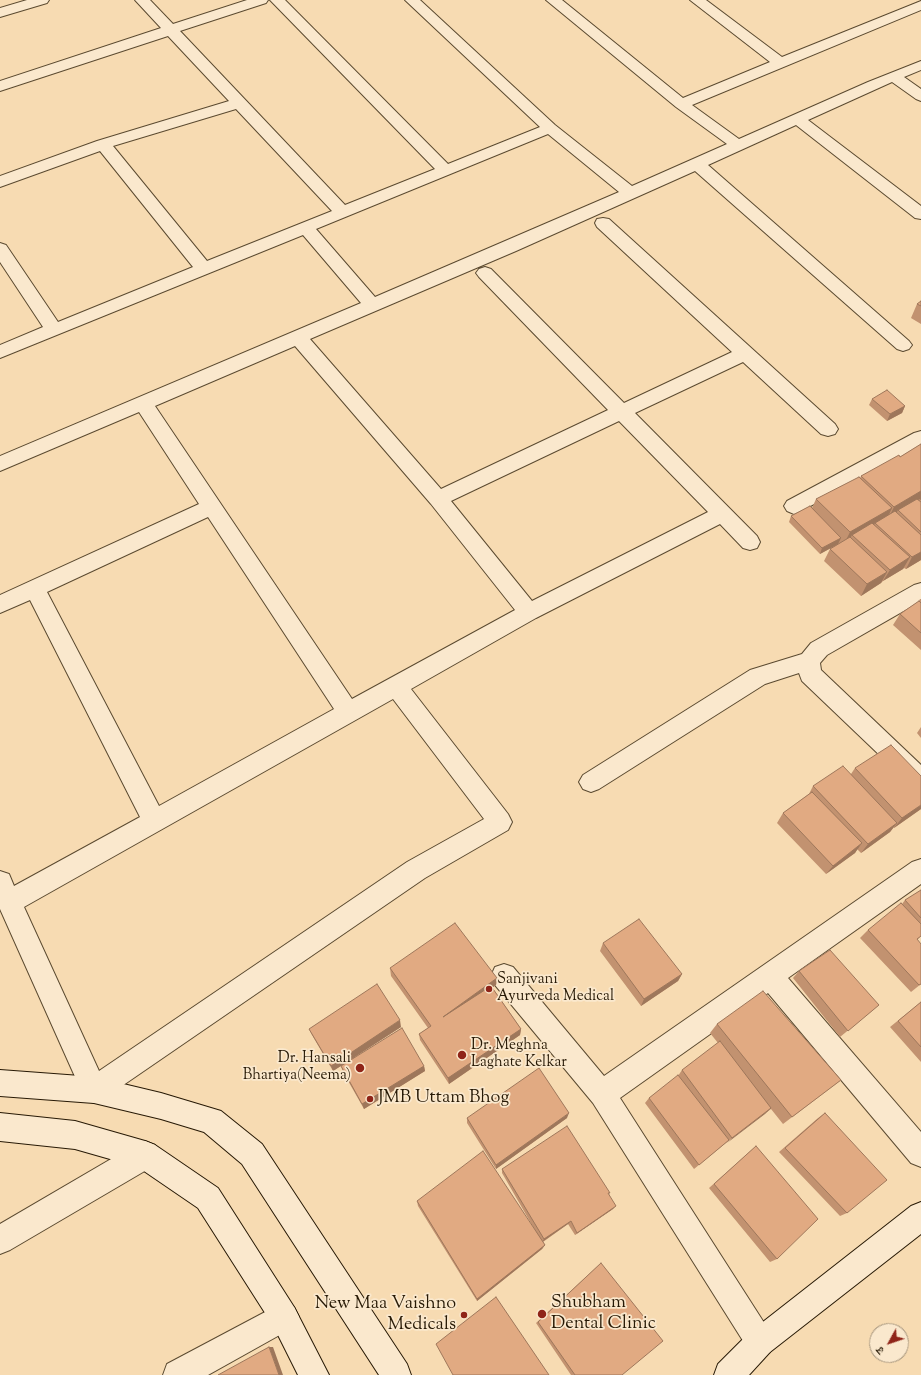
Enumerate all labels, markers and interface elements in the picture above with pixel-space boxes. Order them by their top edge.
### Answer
place label: Sanjivani Ayurveda Medical [497,971,614,1006]
marker: Sanjivani Ayurveda Medical [484,984,494,994]
place label: Dr. Meghna Laghate Kelkar [471,1037,567,1072]
marker: Dr. Meghna Laghate Kelkar [456,1049,468,1061]
place label: Dr. Hansali Bhartiya(Neema) [243,1050,351,1085]
marker: Dr. Hansali Bhartiya(Neema) [354,1062,366,1074]
place label: JMB Uttam Bhog [378,1088,509,1110]
marker: JMB Uttam Bhog [365,1094,375,1104]
place label: Shubham Dental Clinic [551,1293,656,1336]
place label: New Maa Vaishno Medicals [315,1294,456,1336]
marker: Shubham Dental Clinic [536,1308,548,1320]
marker: New Maa Vaishno Medicals [459,1310,469,1320]
north arrow [869,1323,909,1363]
text: उ [873,1343,889,1357]

